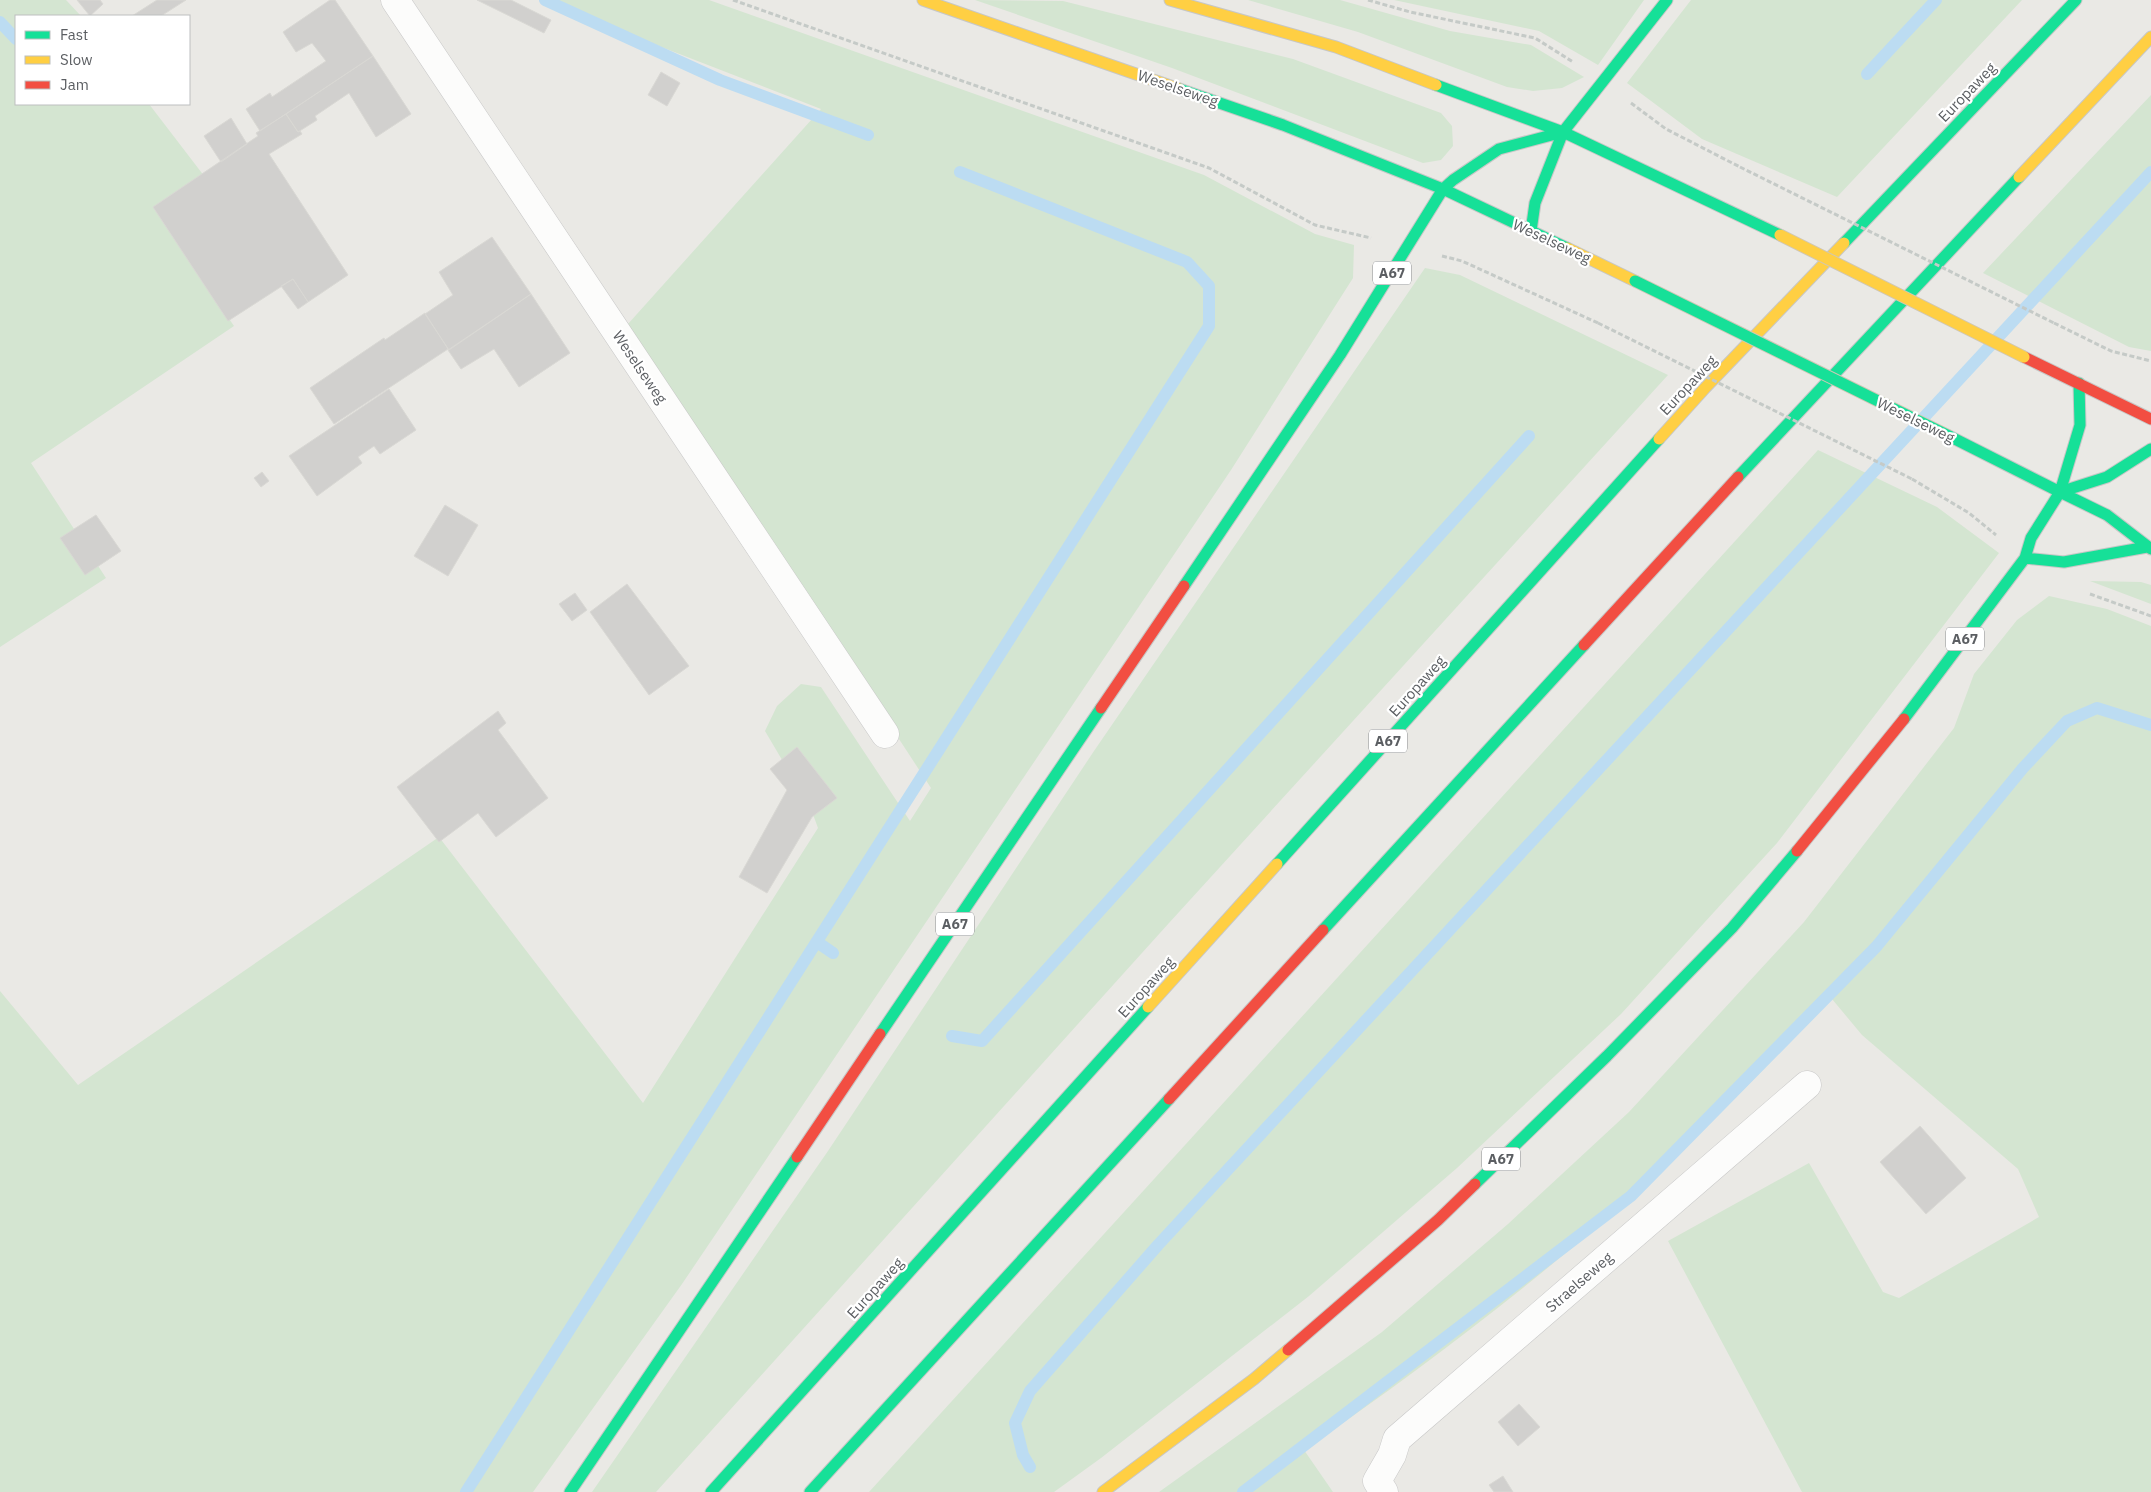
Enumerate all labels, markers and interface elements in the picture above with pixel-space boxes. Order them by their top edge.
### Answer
legend [15,15,190,105]
text: Fast [60,25,88,44]
text: Slow [60,50,93,69]
street label: Europaweg [1934,58,2000,126]
street label: Weselseweg [1135,65,1221,111]
text: Jam [60,75,89,94]
street label: Weselseweg [1510,215,1594,267]
road number: A67 [1373,262,1411,284]
street label: Weselseweg [609,327,671,407]
street label: Europaweg [1655,351,1721,419]
street label: Weselseweg [1874,393,1958,447]
road number: A67 [1946,628,1984,650]
street label: Europaweg [1385,652,1449,720]
road number: A67 [1369,729,1407,752]
road number: A67 [936,912,974,936]
street label: Europaweg [1114,953,1178,1021]
road number: A67 [1482,1148,1520,1170]
street label: Straelseweg [1542,1248,1617,1316]
street label: Europaweg [843,1254,907,1322]

